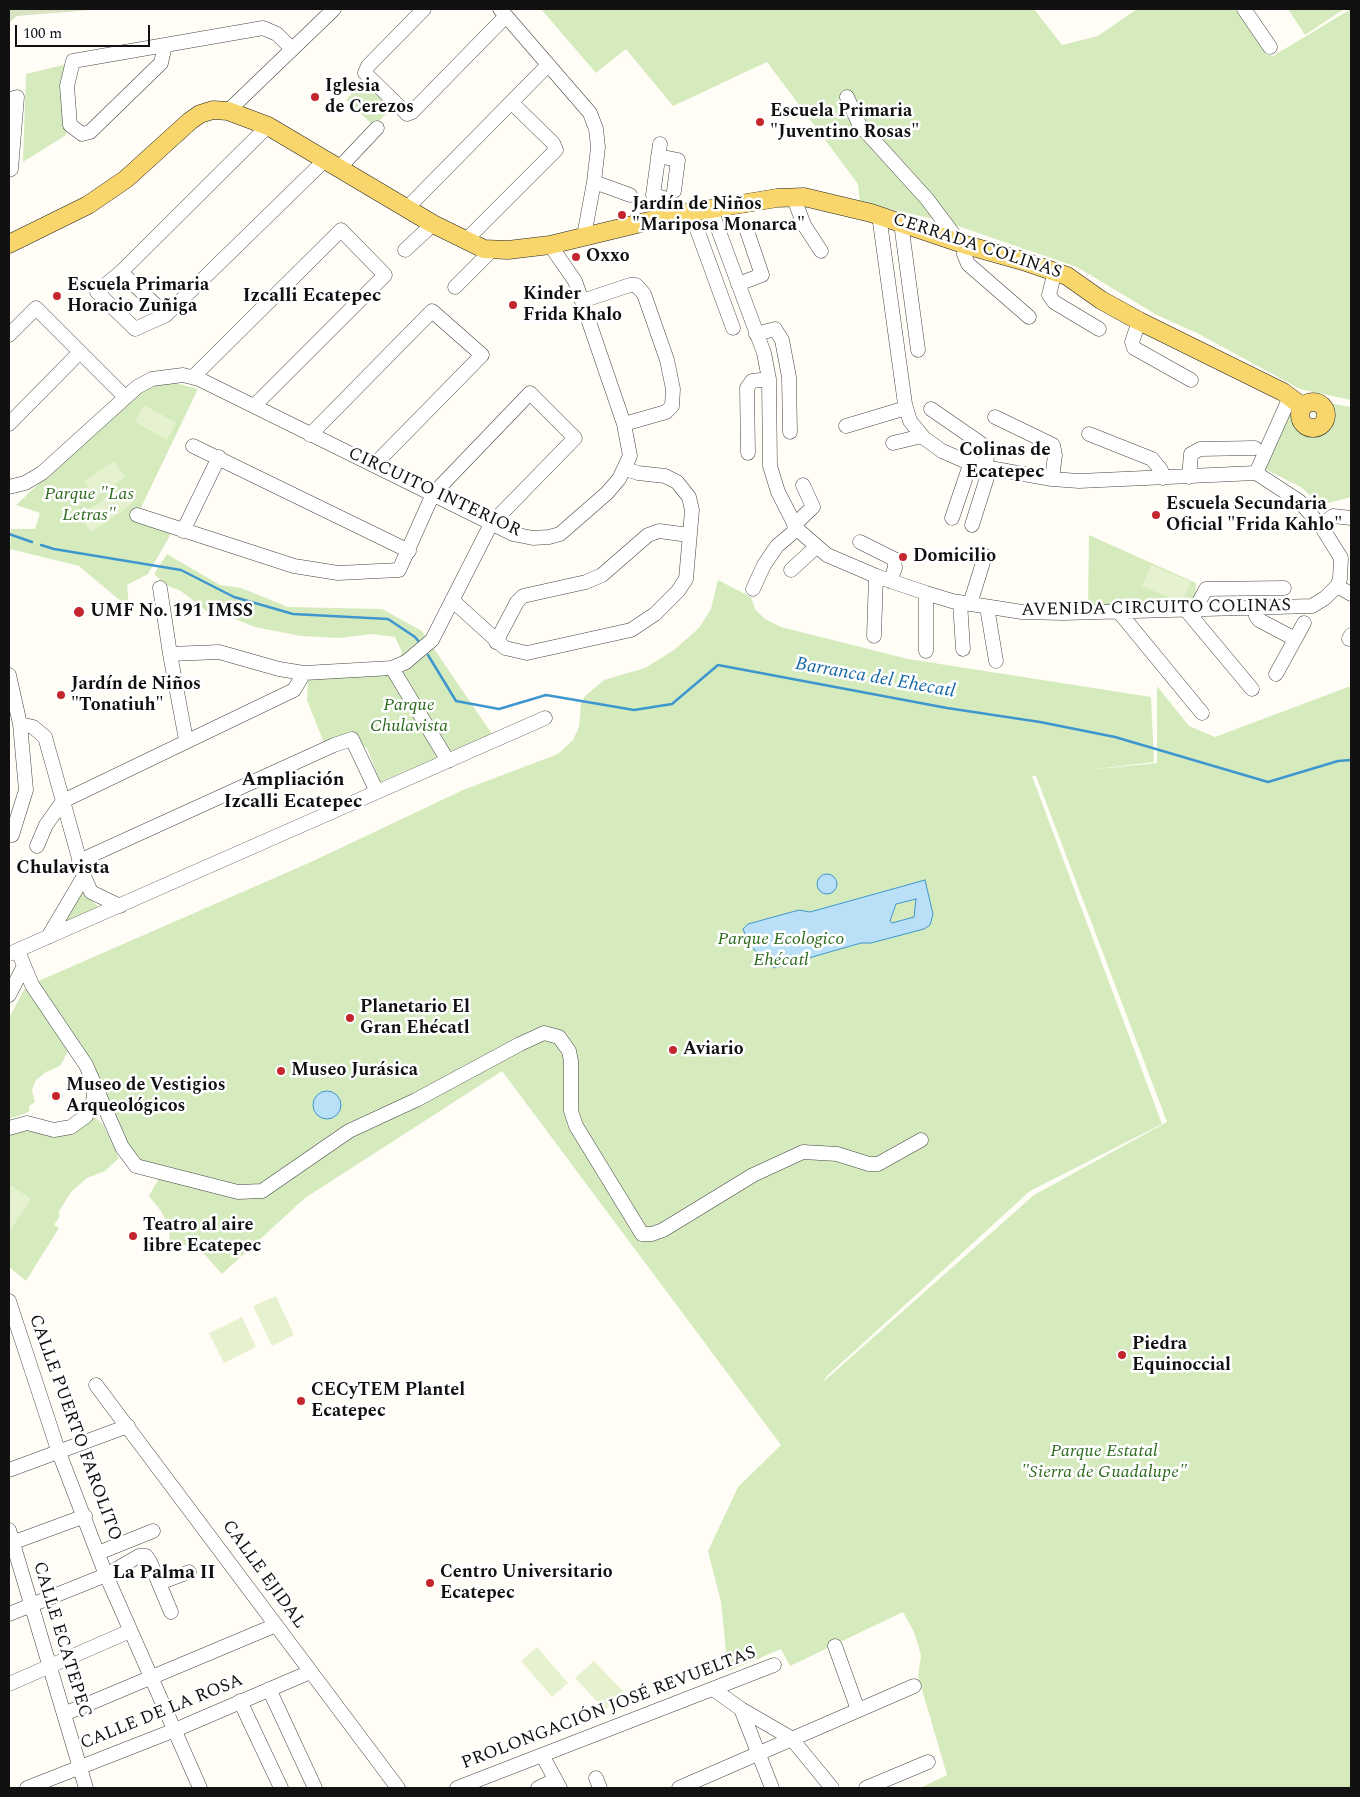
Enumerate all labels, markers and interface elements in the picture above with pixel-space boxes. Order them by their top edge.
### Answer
scale bar [18,15,152,47]
text: 100 m [23,22,62,45]
place label: Iglesia de Cerezos [325,76,414,118]
marker: Iglesia de Cerezos [309,91,321,103]
place label: Escuela Primaria "Juventino Rosas" [770,101,919,144]
marker: Escuela Primaria "Juventino Rosas" [754,116,766,128]
place label: Jardín de Niños "Mariposa Monarca" [632,194,805,236]
marker: Jardín de Niños "Mariposa Monarca" [616,209,628,221]
street label: CERRADA COLINAS [890,210,1064,284]
place label: Oxxo [586,246,630,268]
marker: Oxxo [570,251,582,263]
place label: Escuela Primaria Horacio Zuñiga [67,275,209,318]
place label: Kinder Frida Khalo [523,284,622,326]
district label: Izcalli Ecatepec [243,286,381,308]
marker: Escuela Primaria Horacio Zuñiga [51,290,63,302]
marker: Kinder Frida Khalo [507,299,519,311]
district label: Colinas de Ecatepec [959,440,1051,484]
street label: CIRCUITO INTERIOR [344,443,524,543]
park label: Parque "Las Letras" [44,484,134,526]
place label: Escuela Secundaria Oficial "Frida Kahlo" [1166,494,1342,536]
marker: Escuela Secundaria Oficial "Frida Kahlo" [1150,509,1162,521]
place label: Domicilio [913,546,996,568]
marker: Domicilio [897,551,909,563]
street label: AVENIDA CIRCUITO COLINAS [1021,596,1291,622]
place label: UMF No. 191 IMSS [90,601,253,623]
marker: UMF No. 191 IMSS [72,605,86,619]
water label: Barranca del Ehecatl [793,654,957,704]
place label: Jardín de Niños "Tonatiuh" [71,674,201,716]
marker: Jardín de Niños "Tonatiuh" [55,689,67,701]
park label: Parque Chulavista [370,695,448,738]
district label: Ampliación Izcalli Ecatepec [224,770,362,814]
district label: Chulavista [16,858,110,880]
park label: Parque Ecologico Ehécatl [718,929,844,972]
place label: Planetario El Gran Ehécatl [360,997,470,1040]
marker: Planetario El Gran Ehécatl [344,1012,356,1024]
place label: Aviario [683,1039,744,1061]
marker: Aviario [667,1044,679,1056]
place label: Museo Jurásica [291,1060,418,1082]
marker: Museo Jurásica [275,1065,287,1077]
place label: Museo de Vestigios Arqueológicos [66,1075,226,1118]
marker: Museo de Vestigios Arqueológicos [50,1090,62,1102]
place label: Teatro al aire libre Ecatepec [143,1215,261,1258]
marker: Teatro al aire libre Ecatepec [127,1230,139,1242]
street label: CALLE PUERTO FAROLITO [23,1312,125,1544]
place label: Piedra Equinoccial [1132,1334,1231,1376]
marker: Piedra Equinoccial [1116,1349,1128,1361]
place label: CECyTEM Plantel Ecatepec [311,1380,465,1422]
marker: CECyTEM Plantel Ecatepec [295,1395,307,1407]
park label: Parque Estatal "Sierra de Guadalupe" [1021,1441,1187,1484]
street label: CALLE EJIDAL [216,1517,310,1633]
street label: CALLE ECATEPEC [27,1559,95,1721]
place label: Centro Universitario Ecatepec [440,1562,613,1605]
district label: La Palma II [113,1563,215,1585]
marker: Centro Universitario Ecatepec [424,1577,436,1589]
street label: PROLONGACIÓN JOSÉ REVUELTAS [459,1643,759,1775]
street label: CALLE DE LA ROSA [78,1671,246,1755]

